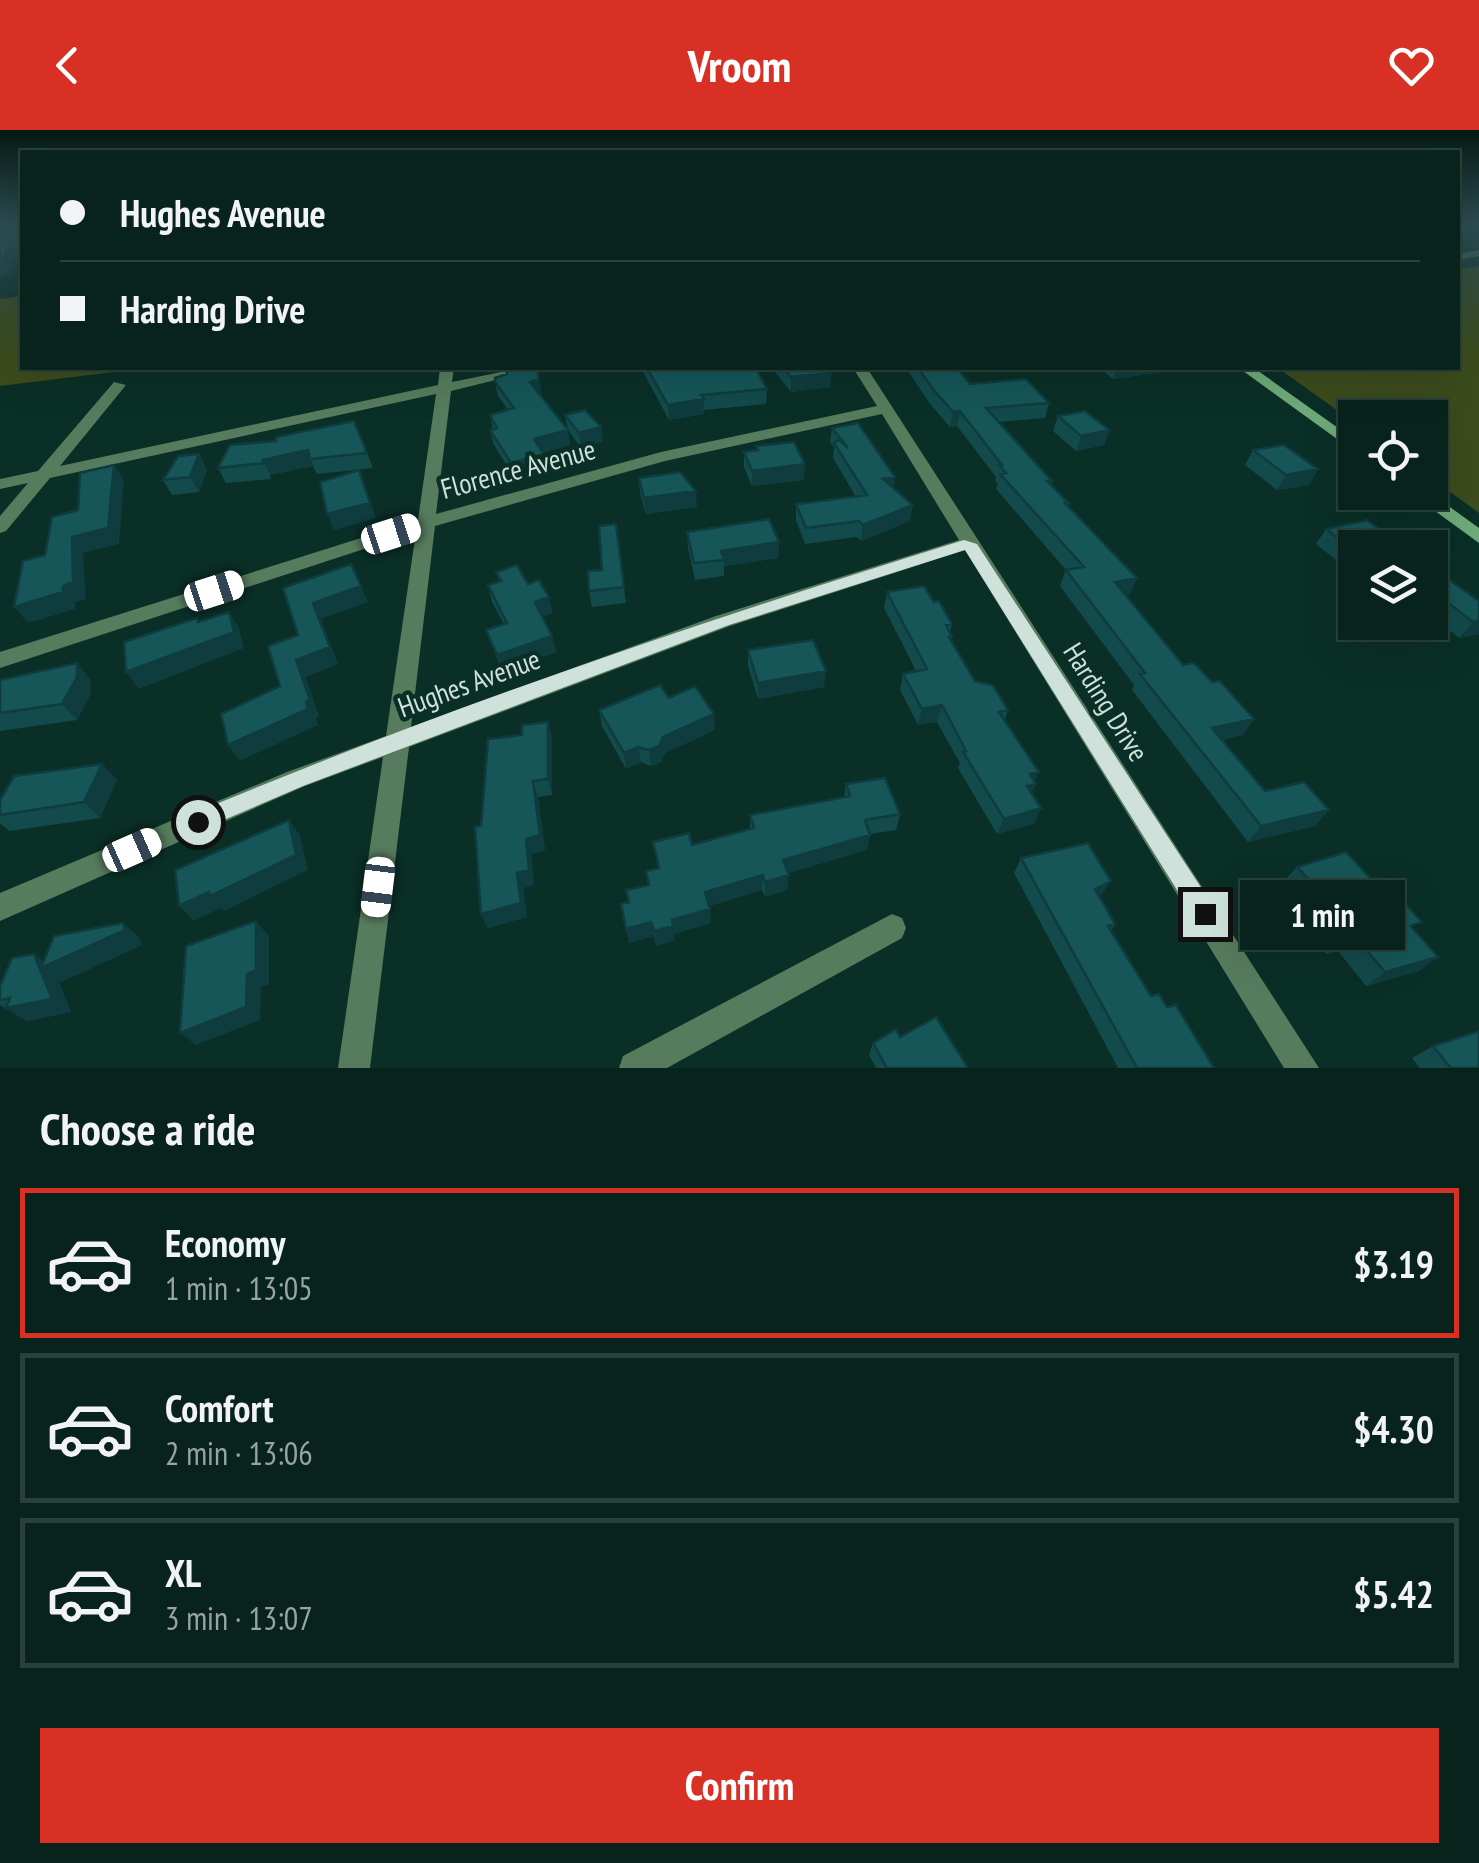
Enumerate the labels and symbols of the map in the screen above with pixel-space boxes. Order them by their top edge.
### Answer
street label: Florence Avenue [436,430,599,507]
car [358,510,424,558]
car [181,567,247,615]
street label: Harding Drive [1055,635,1157,768]
street label: Hughes Avenue [393,640,545,725]
route start [176,800,221,845]
car [98,824,166,876]
car [359,855,397,919]
callout: 1 min [1240,879,1405,949]
route end [1183,892,1228,937]

